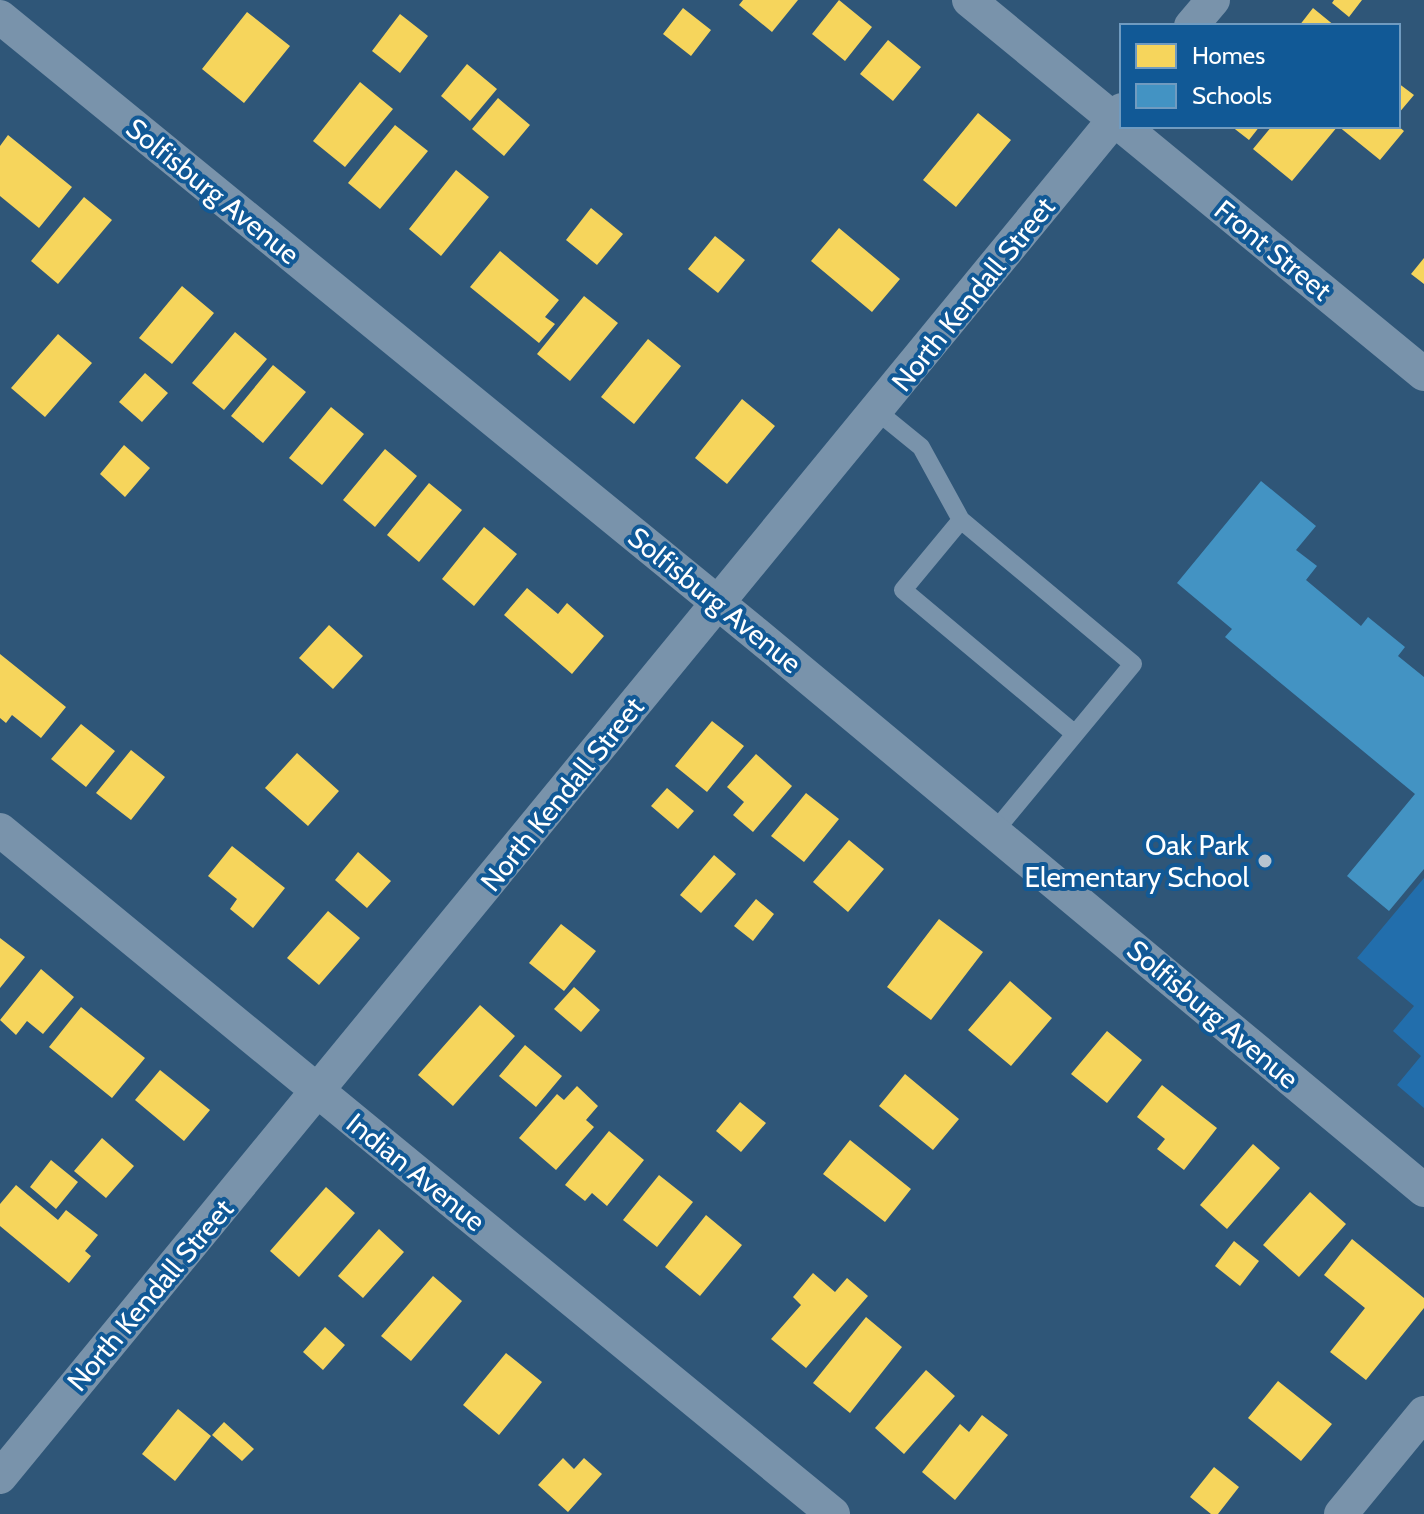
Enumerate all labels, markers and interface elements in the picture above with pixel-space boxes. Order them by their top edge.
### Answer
legend [1120,24,1400,128]
text: Homes [1192,41,1265,70]
text: Schools [1192,81,1272,110]
street label: Solfisburg Avenue [119,111,307,271]
street label: North Kendall Street [884,190,1062,398]
street label: Front Street [1208,193,1338,307]
street label: Solfisburg Avenue [621,520,809,680]
street label: North Kendall Street [473,690,651,898]
place label: Oak Park Elementary School [1025,828,1249,894]
marker: Oak Park Elementary School [1256,852,1274,870]
street label: Solfisburg Avenue [1120,932,1306,1096]
street label: Indian Avenue [340,1106,492,1238]
street label: North Kendall Street [60,1192,240,1398]

